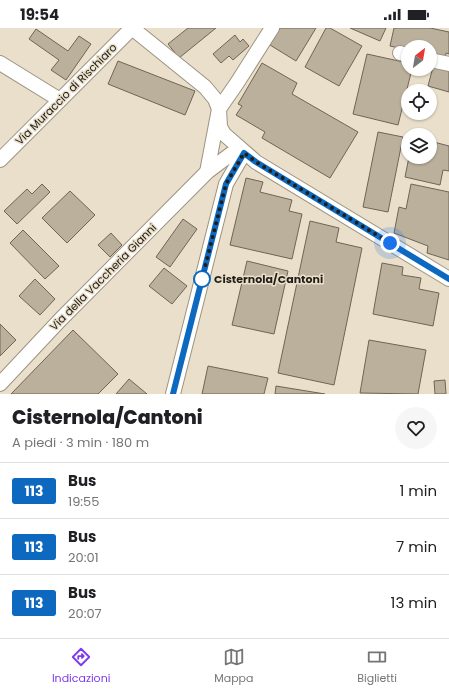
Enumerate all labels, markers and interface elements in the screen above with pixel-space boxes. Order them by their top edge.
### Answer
text: 19:54 [20,4,59,25]
street label: Via Muraccio di Rischiaro [12,40,120,148]
north arrow [401,40,437,76]
map controls [401,40,437,164]
button: locate [401,84,437,120]
button: layers [401,128,437,164]
street label: Via della Vaccheria Gianni [46,220,160,334]
your location [380,233,400,253]
marker: Cisternola/Cantoni [193,270,211,288]
place label: Cisternola/Cantoni [214,271,323,287]
text: Cisternola/Cantoni [12,404,203,431]
button: heart [395,407,437,449]
text: A piedi · 3 min · 180 m [12,433,149,452]
text: Bus [68,470,96,491]
text: 1 min [399,480,437,501]
text: 113 [25,481,44,501]
text: 19:55 [68,492,99,511]
text: Bus [68,526,96,547]
text: 7 min [396,536,437,557]
text: 113 [25,537,44,557]
text: 20:01 [68,548,99,567]
text: Bus [68,582,96,603]
text: 13 min [391,592,437,613]
text: 113 [25,593,44,613]
text: 20:07 [68,604,102,623]
tab: Indicazioni [52,646,110,687]
tab: Mappa [214,646,253,687]
tab: Biglietti [357,646,397,687]

